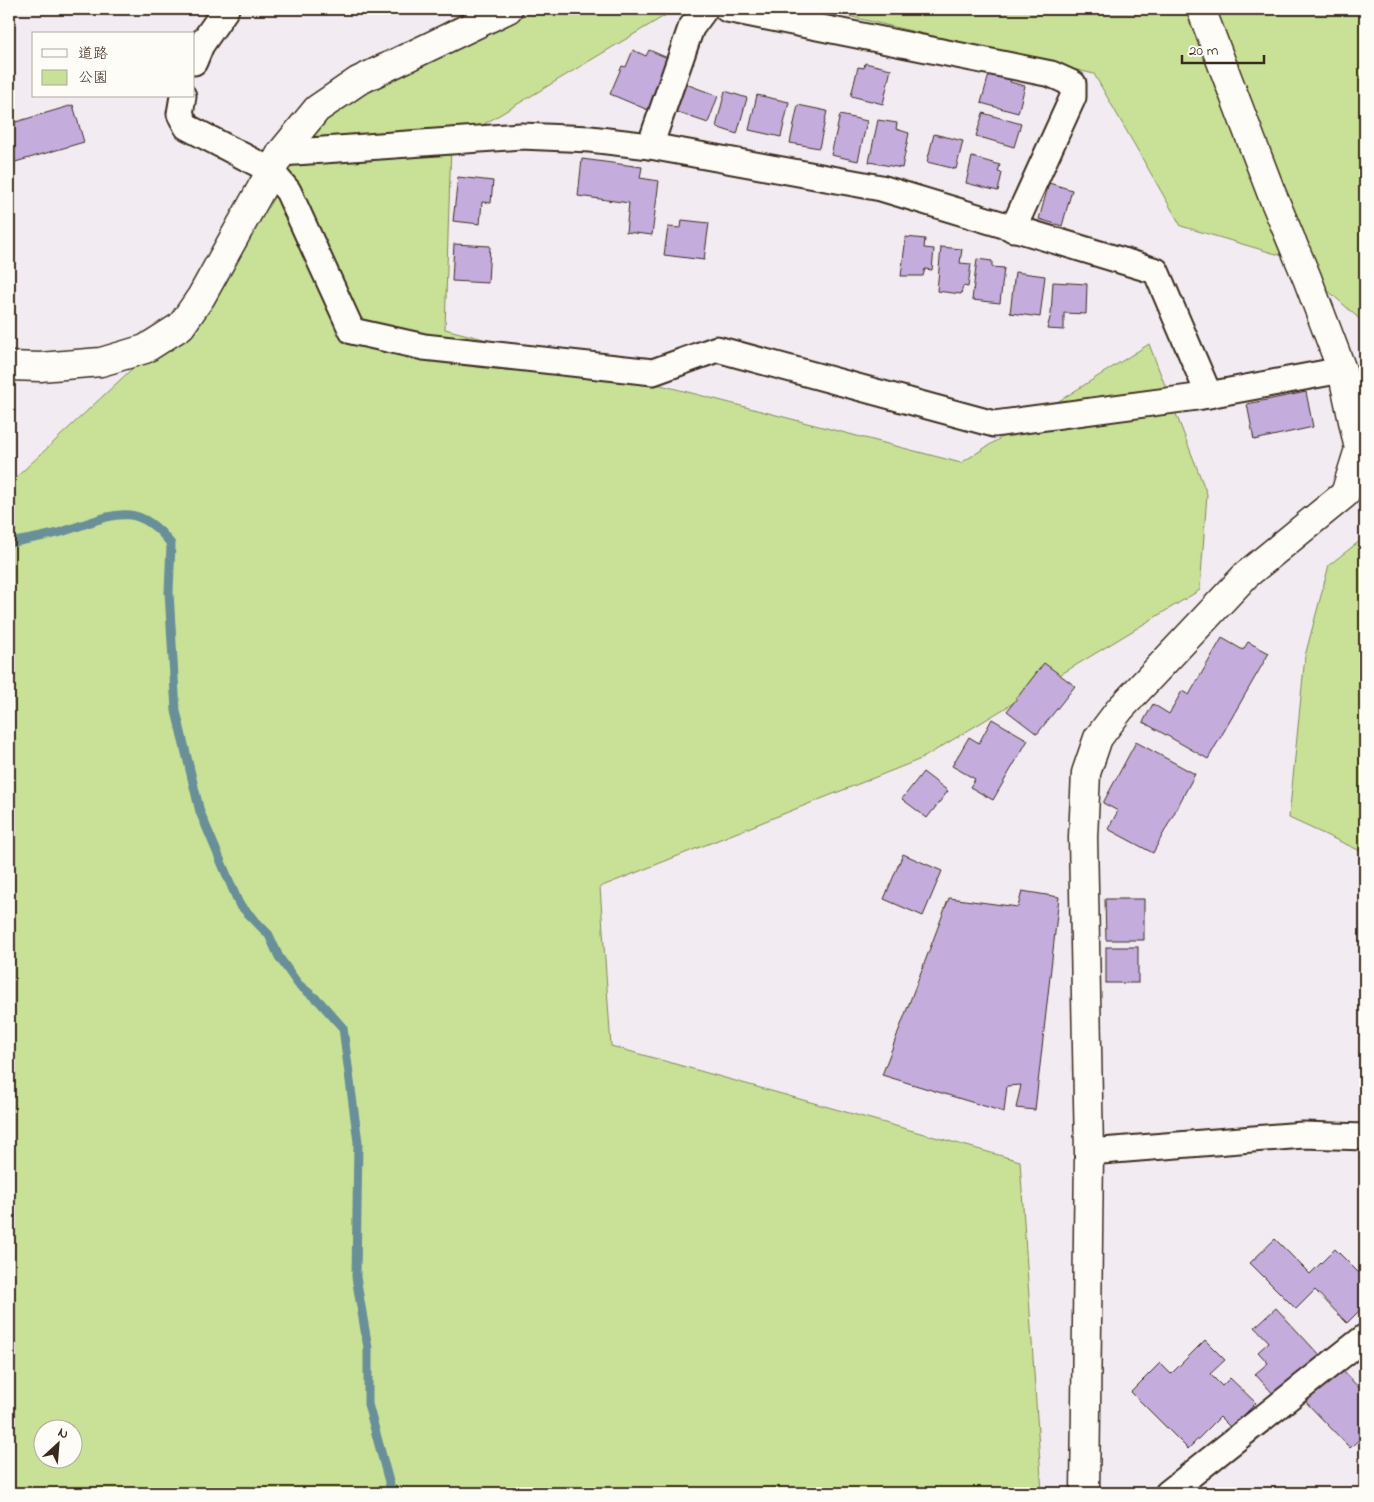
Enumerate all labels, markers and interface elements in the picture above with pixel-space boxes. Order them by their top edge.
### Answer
legend [32,32,195,98]
scale bar [1182,32,1264,64]
text: 20 m [1189,40,1219,62]
text: 道路 [78,43,108,65]
text: 公園 [78,67,108,89]
north arrow [32,1420,82,1470]
text: N [54,1422,72,1445]

